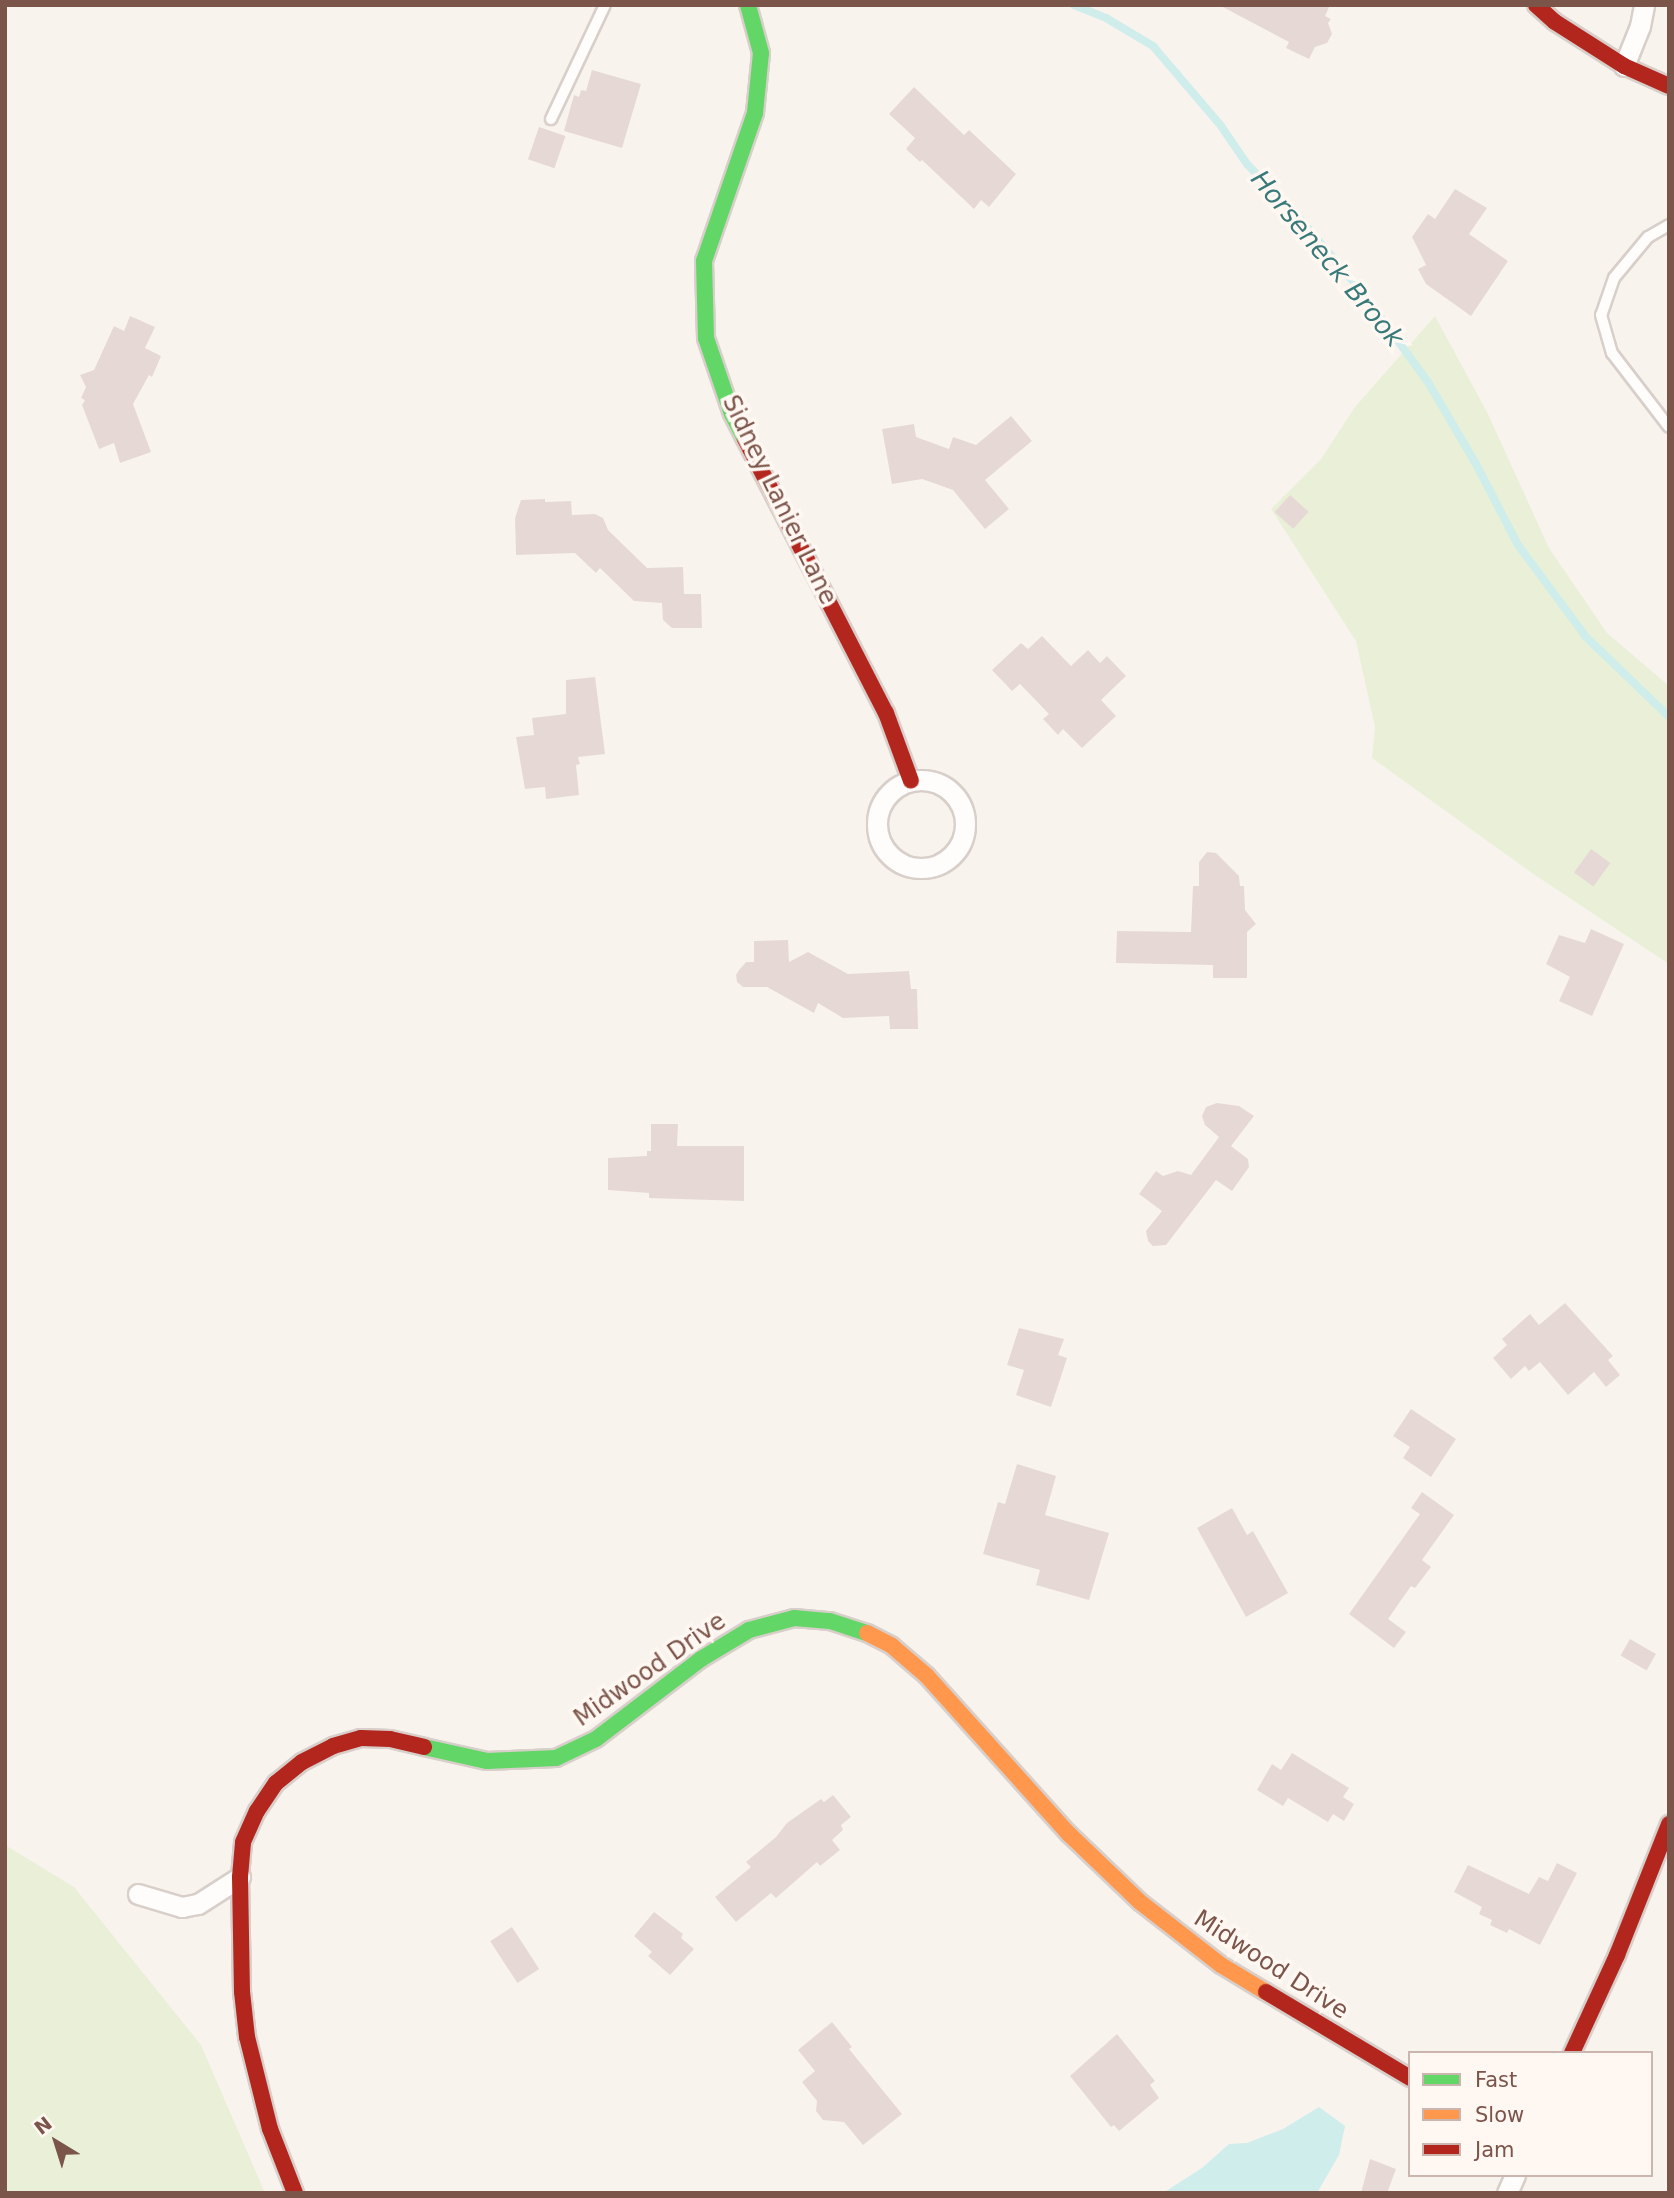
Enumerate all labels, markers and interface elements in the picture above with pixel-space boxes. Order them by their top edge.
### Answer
water label: Horseneck Brook [1244,164,1410,354]
street label: Sidney Lanier Lane [716,391,842,609]
street label: Midwood Drive [569,1607,731,1733]
street label: Midwood Drive [1188,1904,1354,2026]
legend [1408,2051,1653,2177]
text: Fast [1475,2068,1517,2092]
text: Slow [1475,2103,1524,2127]
north arrow [21,2107,91,2177]
text: N [30,2112,56,2139]
text: Jam [1475,2138,1515,2162]

